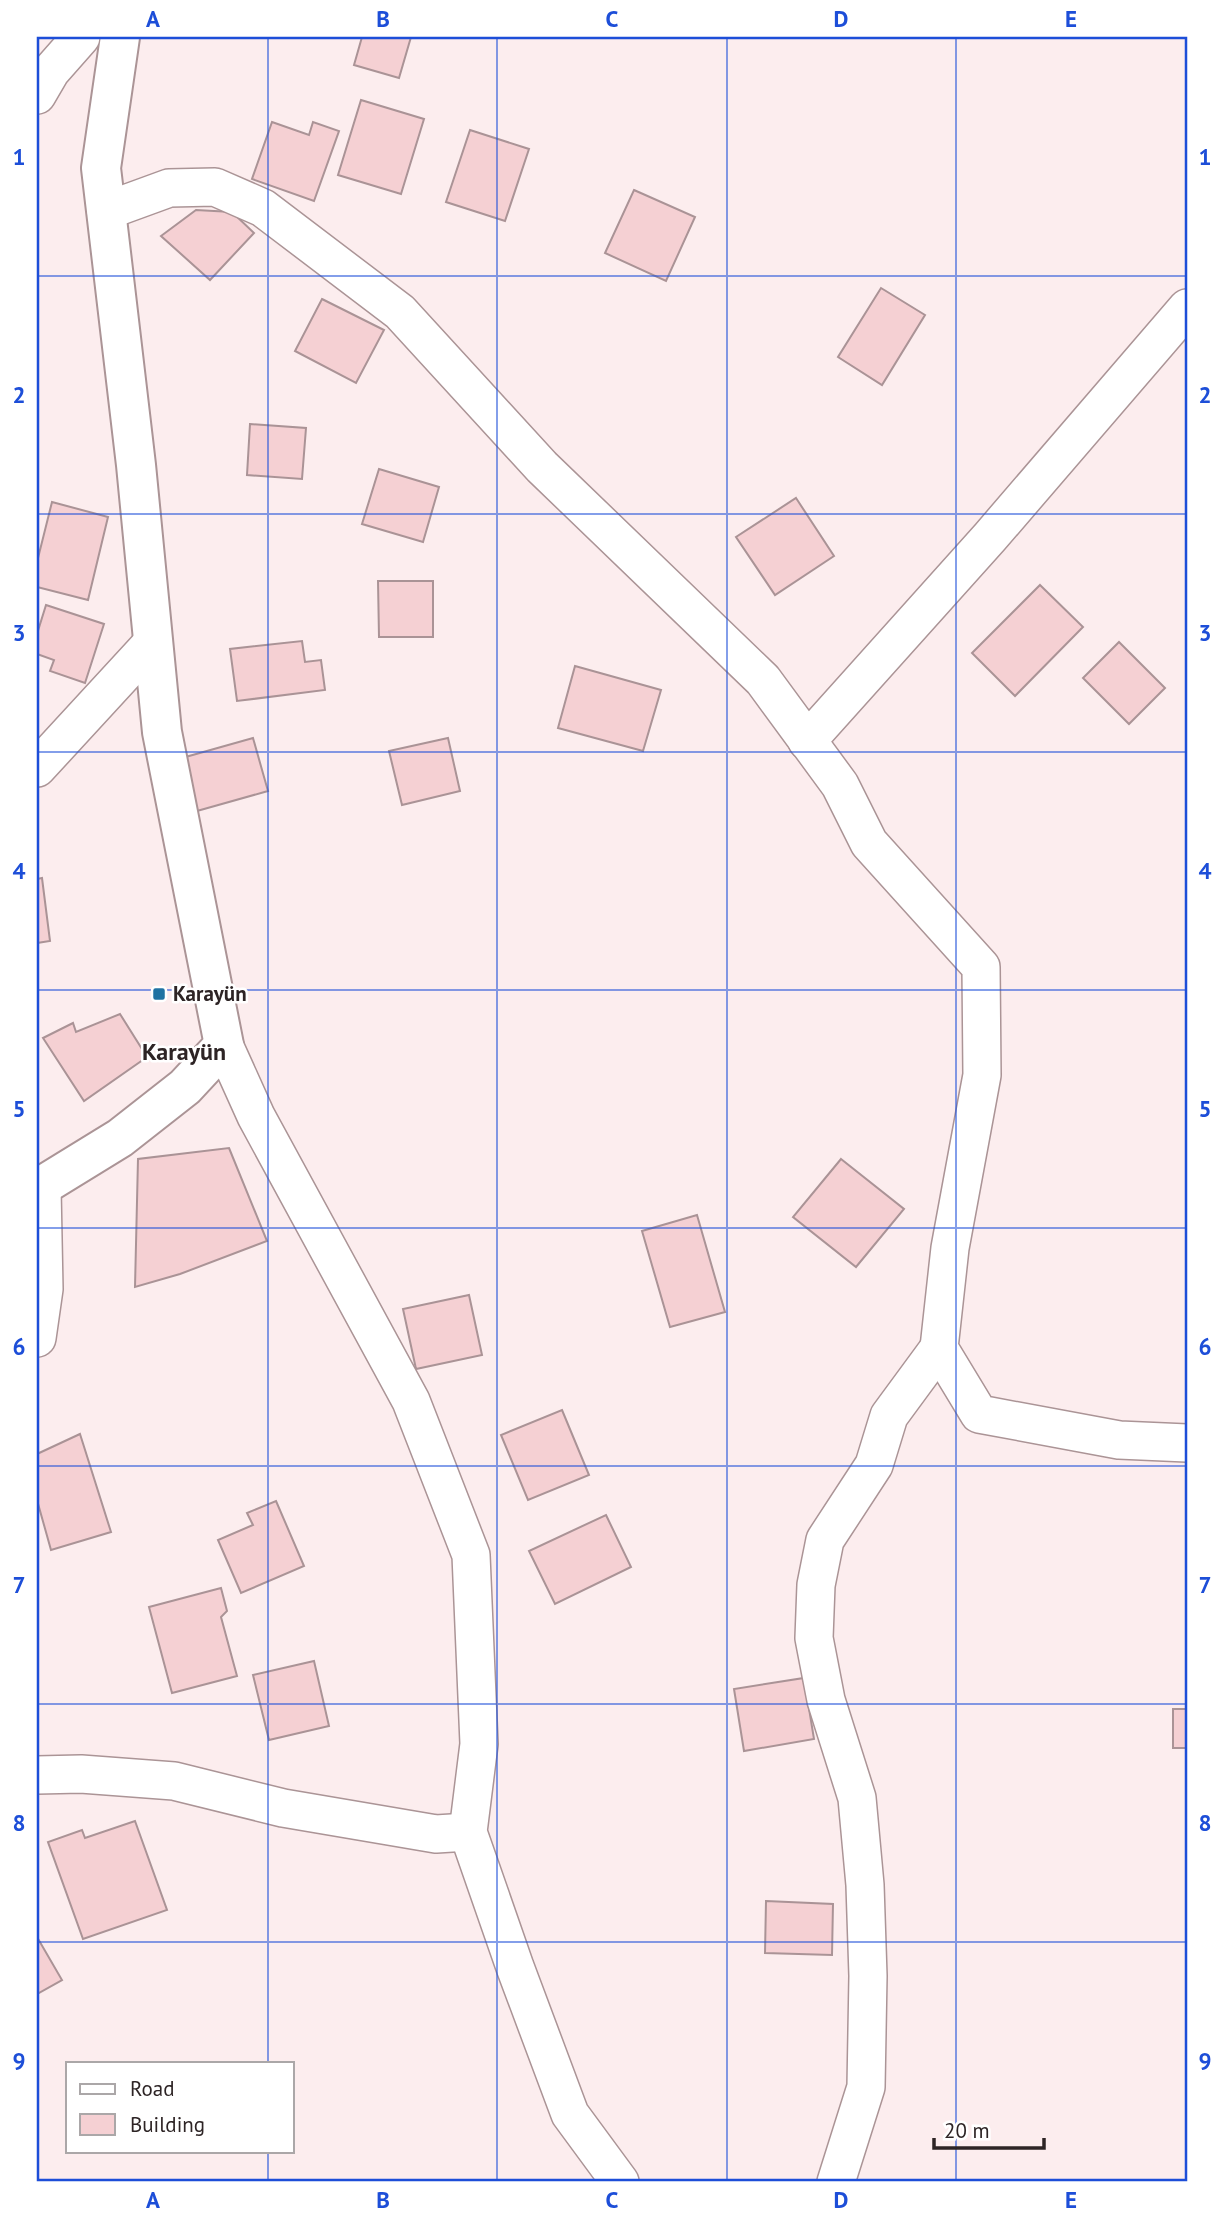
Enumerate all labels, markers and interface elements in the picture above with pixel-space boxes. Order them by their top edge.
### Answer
text: A [146,4,160,33]
text: B [376,4,390,33]
text: C [606,4,619,33]
text: D [834,4,848,33]
text: E [1065,4,1077,33]
text: 1 [12,142,26,171]
text: 1 [1198,142,1212,171]
text: 2 [12,380,26,409]
text: 2 [1198,380,1212,409]
text: 3 [12,618,26,647]
text: 3 [1198,618,1212,647]
text: 4 [12,856,26,885]
text: 4 [1198,856,1212,885]
place label: Karayün [173,980,247,1007]
marker: Karayün [151,986,167,1002]
district label: Karayün [142,1036,226,1067]
text: 5 [12,1094,26,1123]
text: 5 [1198,1094,1212,1123]
text: 6 [12,1332,26,1361]
text: 6 [1198,1332,1212,1361]
text: 7 [12,1570,26,1599]
text: 7 [1198,1570,1212,1599]
text: 8 [12,1808,26,1837]
text: 8 [1198,1808,1212,1837]
text: 9 [12,2046,26,2075]
text: 9 [1198,2046,1212,2075]
legend [66,2062,294,2152]
text: Road [130,2075,174,2102]
scale bar [934,2107,1044,2151]
text: Building [130,2111,205,2138]
text: 20 m [944,2117,990,2144]
text: A [146,2185,160,2214]
text: B [376,2185,390,2214]
text: C [606,2185,619,2214]
text: D [834,2185,848,2214]
text: E [1065,2185,1077,2214]

